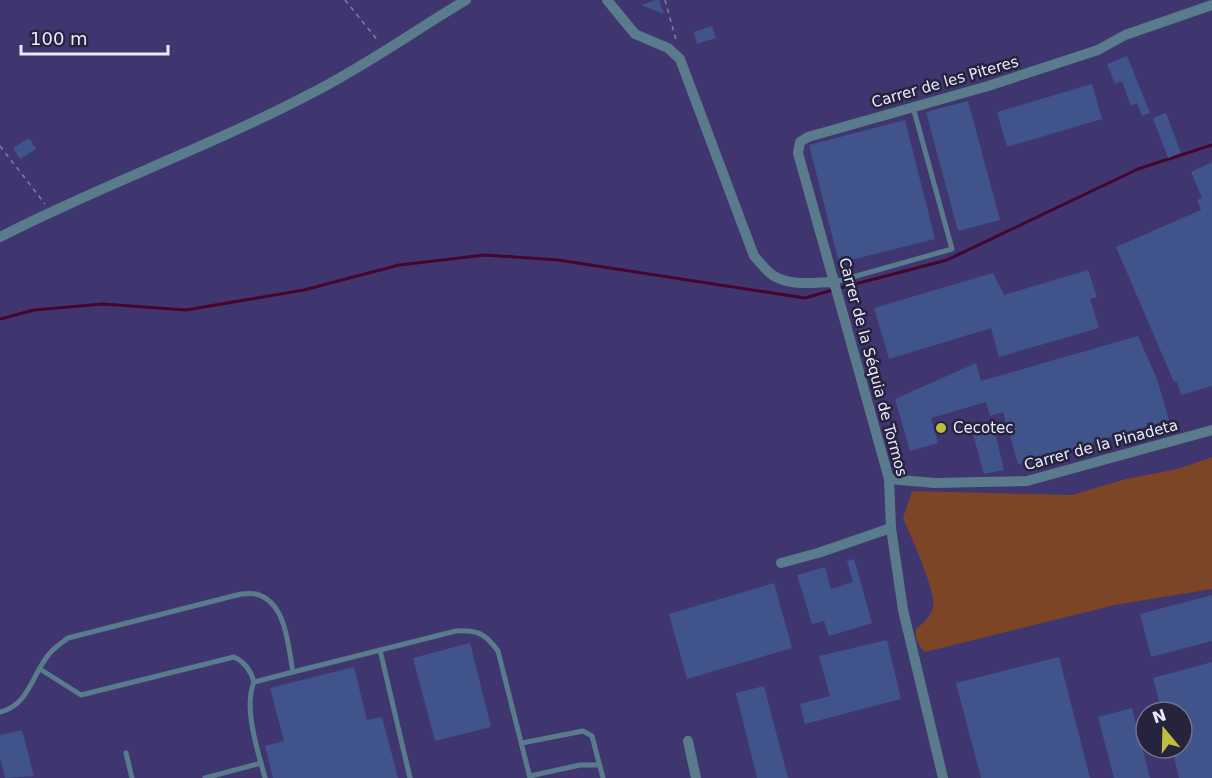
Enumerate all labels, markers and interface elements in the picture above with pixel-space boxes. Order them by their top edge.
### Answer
scale bar [21,18,168,56]
text: 100 m [30,28,88,49]
street label: Carrer de les Piteres [869,52,1021,112]
street label: Carrer de la Séquia de Tormos [835,256,911,479]
street label: Carrer de la Pinadeta [1022,416,1180,474]
place label: Cecotec [953,419,1013,437]
marker: Cecotec [934,421,948,435]
north arrow [1134,700,1194,760]
text: N [1150,705,1169,727]

